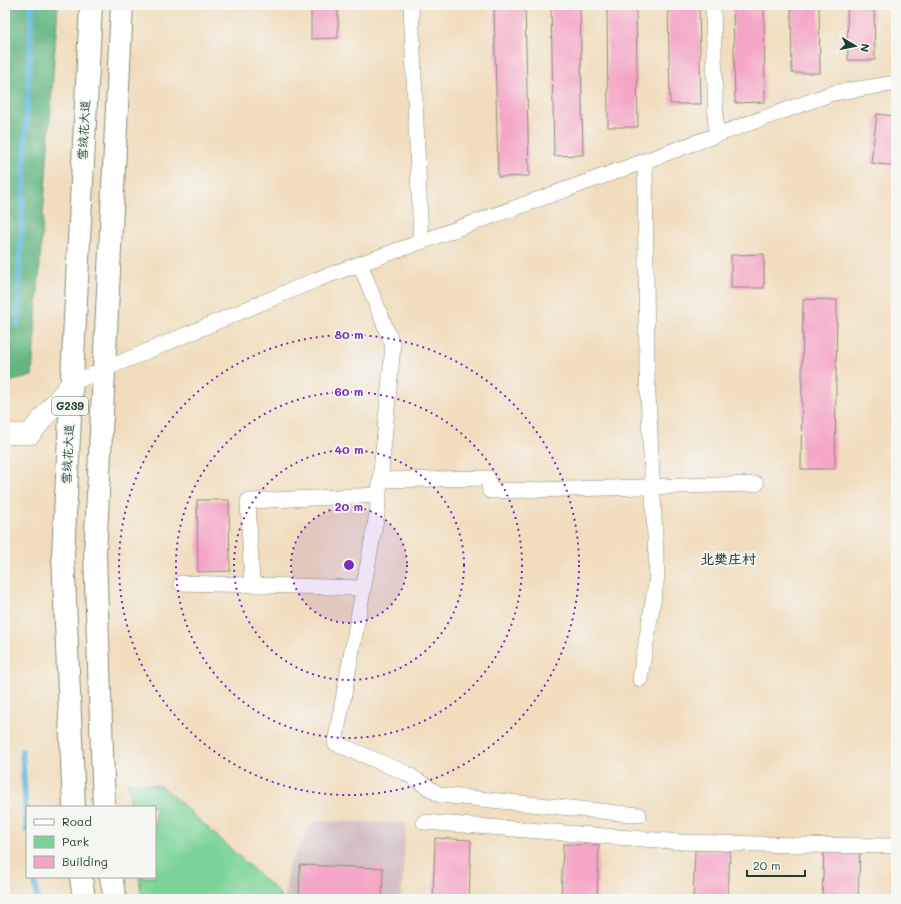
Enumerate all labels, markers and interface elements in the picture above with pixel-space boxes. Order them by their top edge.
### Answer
north arrow [835,26,875,66]
text: N [857,42,873,53]
street label: 雪绒花大道 [73,100,93,160]
text: 80 m [334,326,364,342]
text: 60 m [335,383,363,399]
road number: G239 [52,397,88,415]
street label: 雪绒花大道 [57,424,77,484]
text: 40 m [334,441,364,457]
text: 20 m [335,498,363,514]
district label: 北樊庄村 [700,549,756,568]
centre of rings [342,558,356,572]
legend [26,806,156,878]
text: Road [62,813,92,829]
text: Park [62,833,89,849]
scale bar [747,852,805,878]
text: Building [62,853,108,869]
text: 20 m [753,857,781,873]

